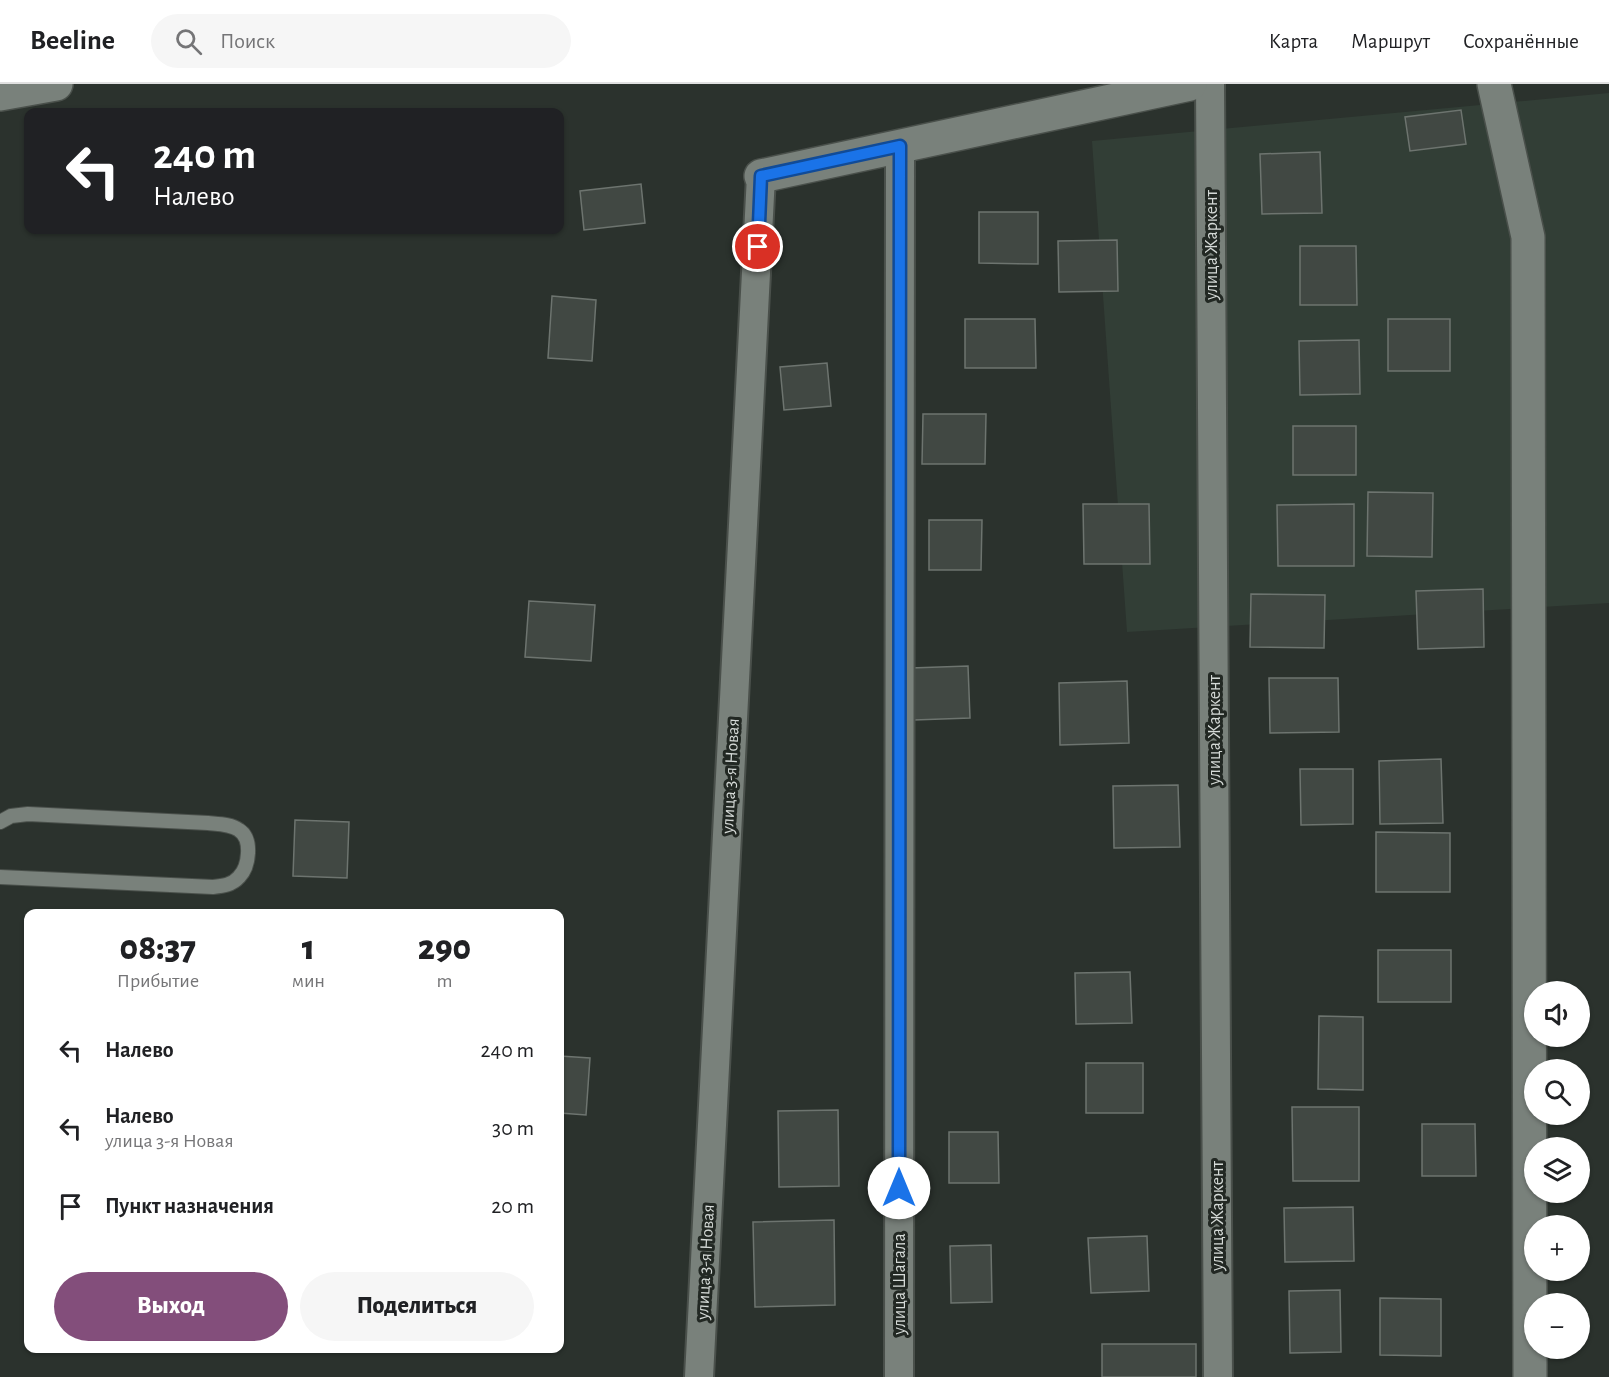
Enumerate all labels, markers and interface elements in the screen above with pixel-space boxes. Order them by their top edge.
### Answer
search box [151,14,571,68]
icon: search [172,25,205,58]
text: Beeline [30,27,115,55]
text: Поиск [220,30,275,52]
text: Карта [1269,31,1318,52]
text: Маршрут [1351,31,1430,52]
text: Сохранённые [1463,31,1579,52]
icon: left [54,132,132,210]
text: 240 m [153,134,256,176]
text: Налево [153,183,235,210]
street label: улица Жаркент [1203,190,1221,301]
pin [732,221,783,272]
icon: arrive [741,230,774,263]
street label: улица Жаркент [1206,675,1224,786]
street label: улица 3-я Новая [719,718,743,835]
text: 08:37 [120,930,196,966]
text: 1 [302,930,315,966]
text: 290 [418,930,471,966]
text: Прибытие [117,971,199,991]
text: мин [292,971,325,991]
text: m [437,971,453,991]
map controls [1524,981,1590,1359]
button: sound [1524,981,1590,1047]
icon: left [54,1034,87,1067]
text: Налево [105,1039,174,1061]
text: 240 m [481,1039,534,1061]
button: search [1524,1059,1590,1125]
text: Налево [105,1105,174,1127]
icon: left [54,1112,87,1145]
text: 30 m [492,1117,534,1139]
text: улица 3-я Новая [105,1131,234,1151]
button: layers [1524,1137,1590,1203]
position arrow [867,1156,931,1220]
street label: улица Жаркент [1209,1161,1227,1272]
icon: arrive [54,1190,87,1223]
text: Пункт назначения [105,1195,274,1217]
text: 20 m [491,1195,534,1217]
street label: улица 3-я Новая [694,1204,718,1321]
button: + [1524,1215,1590,1281]
street label: улица Шагала [891,1233,909,1336]
button: Выход [54,1272,288,1341]
button: Поделиться [300,1272,534,1341]
button: − [1524,1293,1590,1359]

